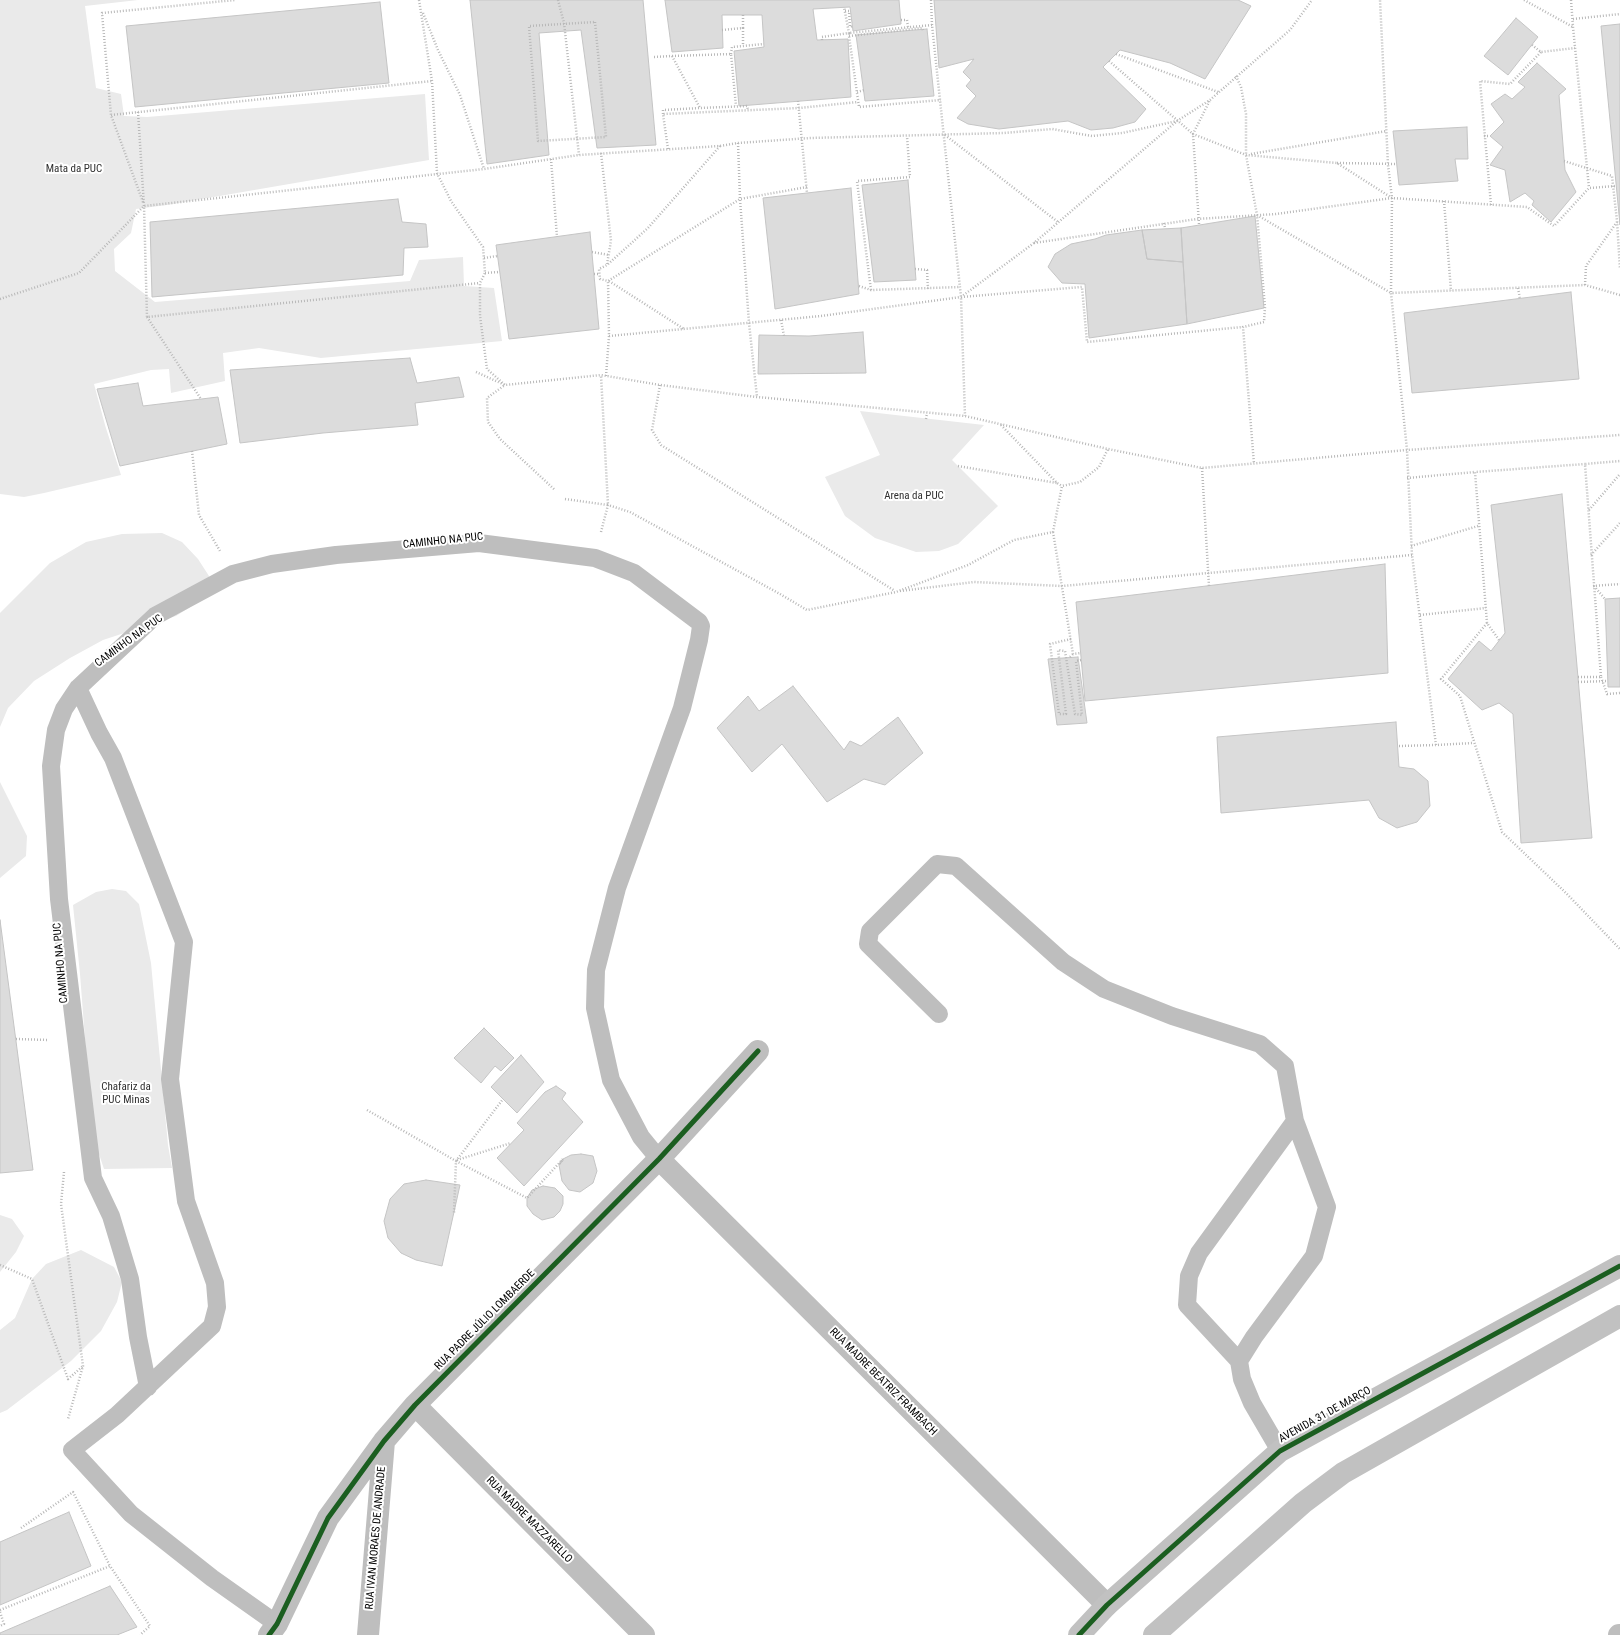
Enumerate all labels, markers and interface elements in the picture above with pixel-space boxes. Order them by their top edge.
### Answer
park label: Mata da PUC [46,162,102,176]
park label: Arena da PUC [884,489,944,503]
street label: CAMINHO NA PUC [402,530,484,552]
street label: CAMINHO NA PUC [92,612,166,670]
street label: CAMINHO NA PUC [51,922,71,1004]
park label: Chafariz da PUC Minas [101,1080,151,1106]
street label: RUA PADRE JÚLIO LOMBAERDE [432,1267,538,1373]
street label: RUA MADRE BEATRIZ FRAMBACH [827,1326,939,1438]
street label: AVENIDA 31 DE MARÇO [1277,1384,1373,1446]
street label: RUA IVAN MORAES DE ANDRADE [363,1466,389,1610]
street label: RUA MADRE MAZZARELLO [483,1474,575,1566]

